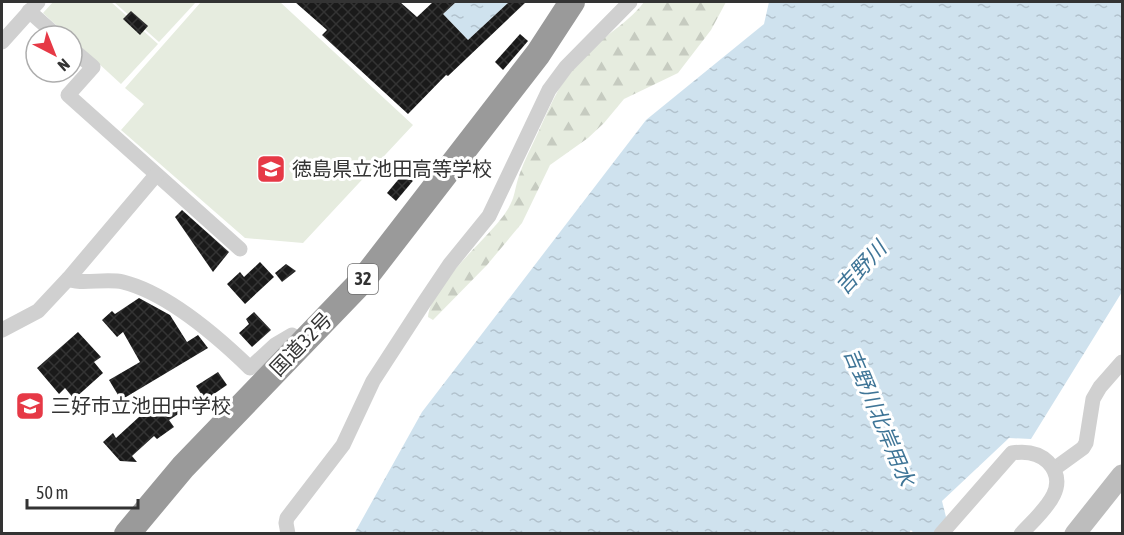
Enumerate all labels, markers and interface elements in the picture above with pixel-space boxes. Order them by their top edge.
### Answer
north arrow [24,24,84,84]
text: N [55,55,74,75]
school or university icon: 徳島県立池田高等学校 [255,153,287,185]
place label: 徳島県立池田高等学校 [292,157,492,180]
water label: 吉野川 [830,235,892,299]
road number: 32 [348,264,378,294]
street label: 国道32号 [265,307,336,380]
water label: 吉野川北岸用水 [840,344,920,491]
school or university icon: 三好市立池田中学校 [14,390,46,422]
place label: 三好市立池田中学校 [51,394,231,417]
scale bar [27,472,138,510]
text: 50 m [36,482,68,503]

